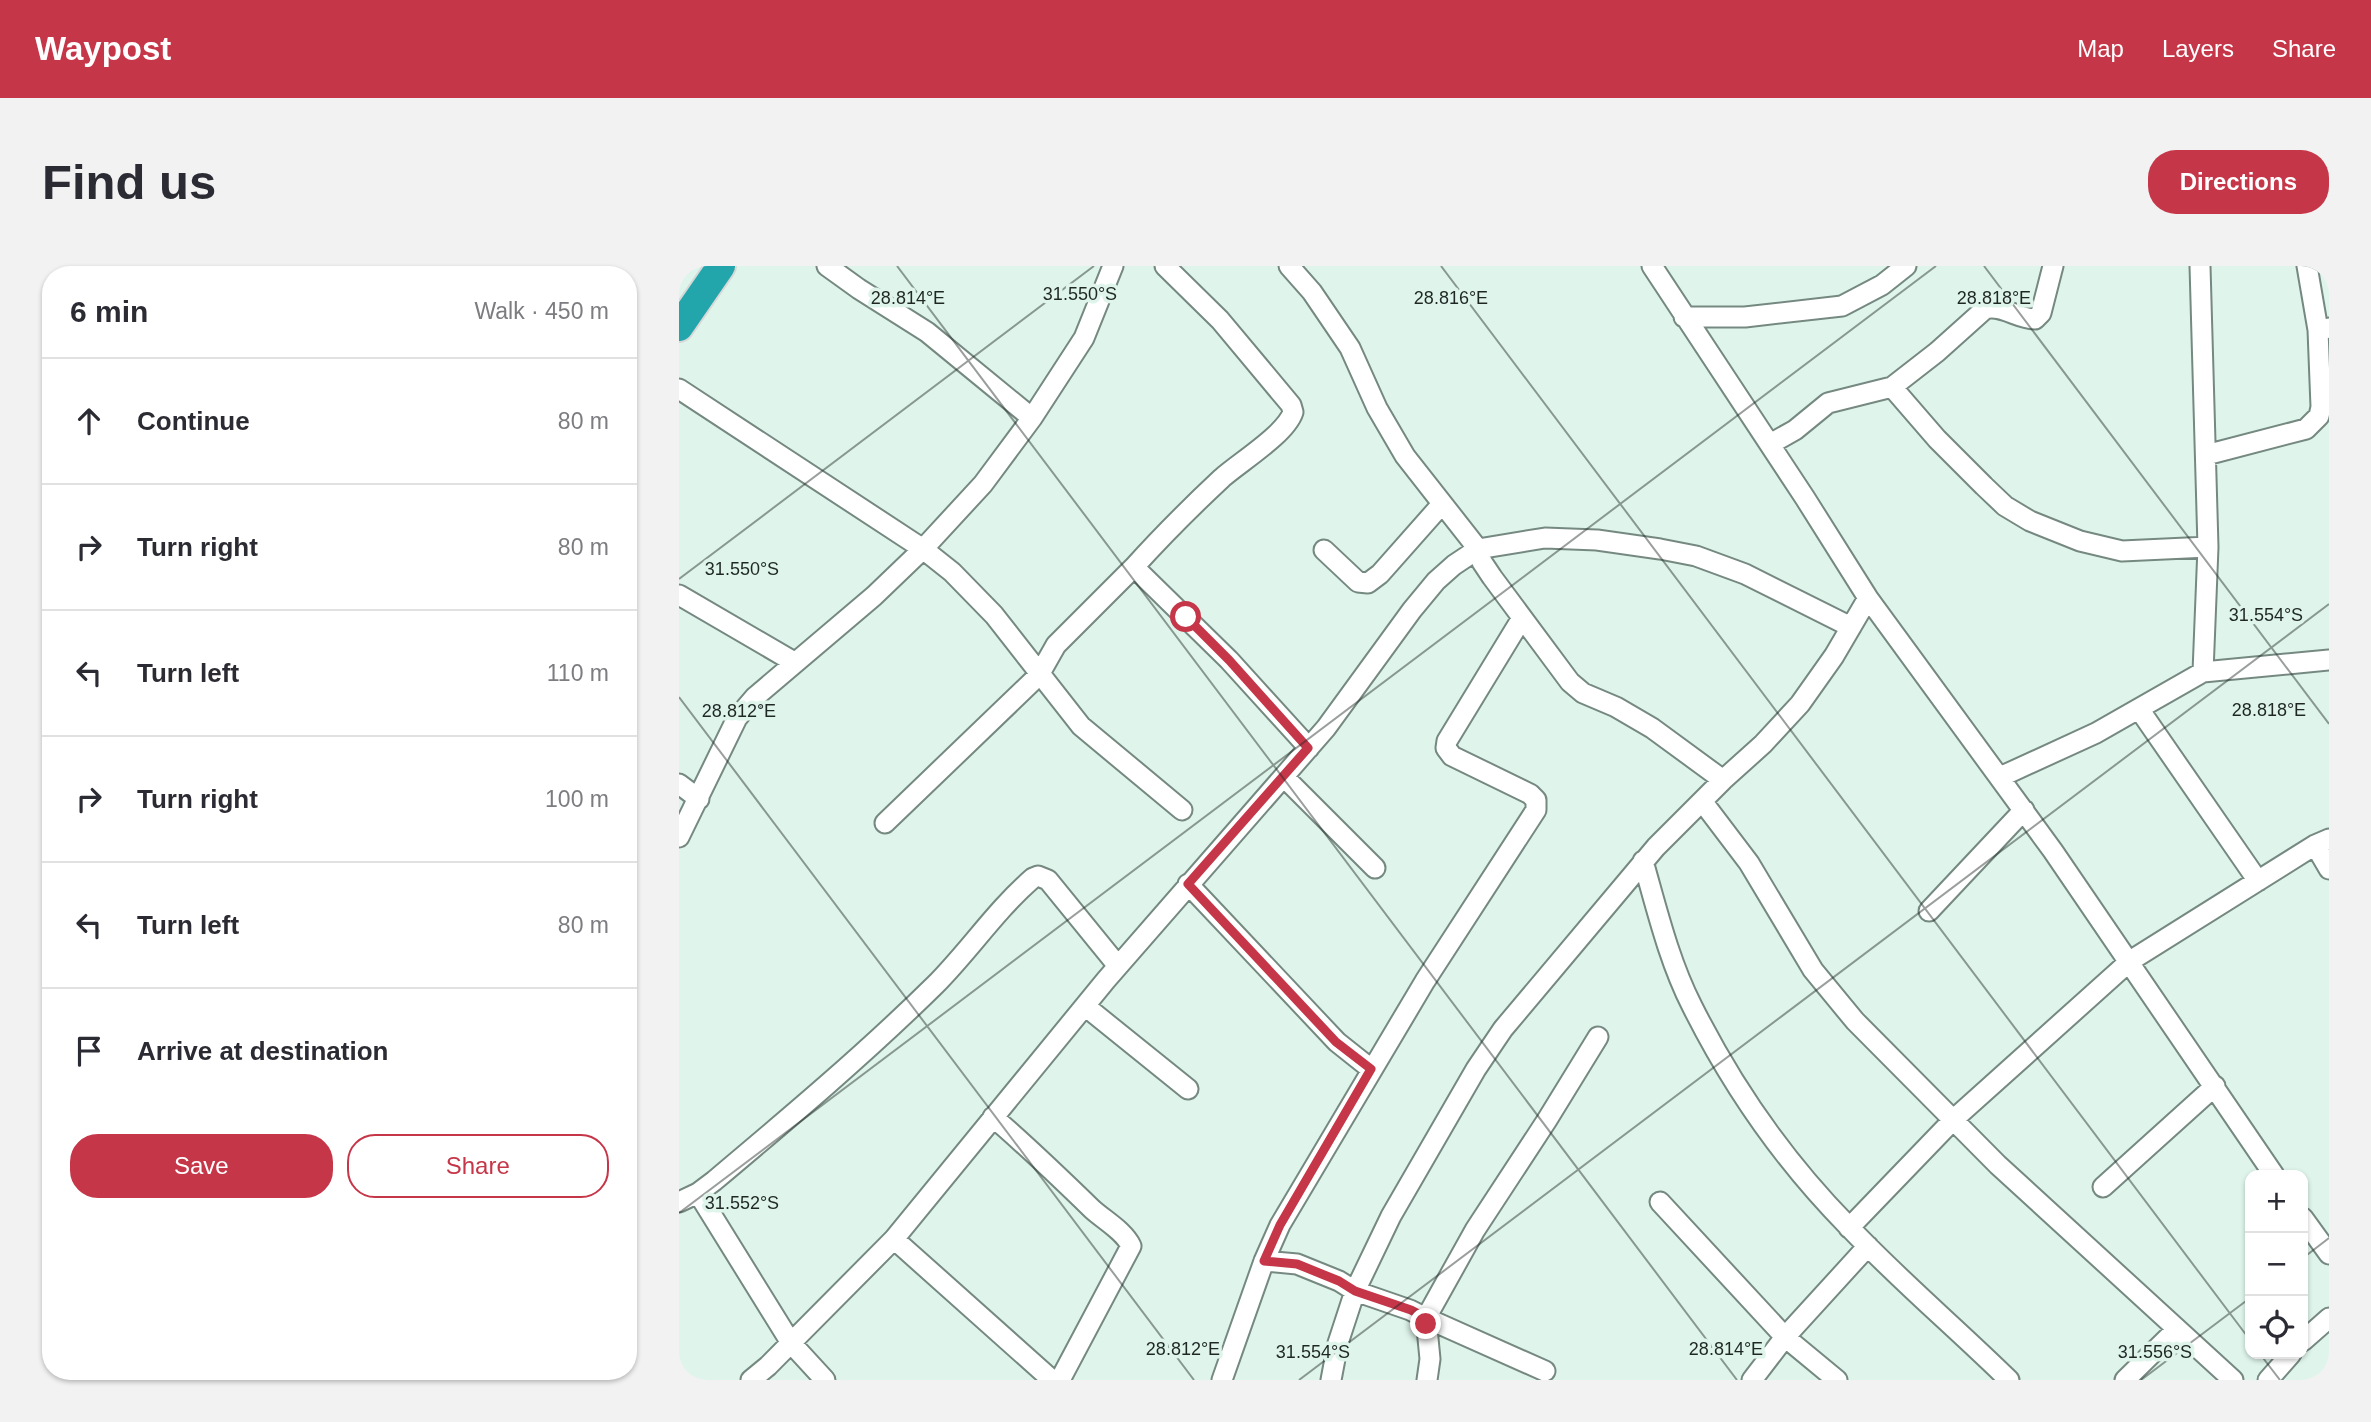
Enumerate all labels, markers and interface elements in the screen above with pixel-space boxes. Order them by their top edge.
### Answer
text: Waypost [35,30,171,67]
text: Map [2077,35,2124,62]
text: Layers [2162,35,2234,62]
text: Share [2272,35,2336,62]
button: Directions [2148,150,2329,214]
text: Find us [42,155,216,209]
text: 31.550°S [1043,284,1117,304]
text: 28.814°E [871,288,945,308]
text: 28.816°E [1414,288,1488,308]
text: 28.818°E [1957,288,2031,308]
text: 6 min [70,295,148,328]
text: Walk · 450 m [474,298,609,324]
icon: ahead [70,402,108,440]
text: Continue [137,406,250,436]
text: 80 m [558,408,609,434]
icon: right [70,528,108,566]
text: Turn right [137,532,258,562]
text: 80 m [558,534,609,560]
text: 31.550°S [705,559,779,579]
route start [1170,601,1201,632]
text: 31.554°S [2229,605,2303,625]
icon: left [70,654,108,692]
text: Turn left [137,658,239,688]
text: 110 m [547,660,609,686]
text: 28.818°E [2232,700,2306,720]
text: 28.812°E [702,701,776,721]
icon: right [70,780,108,818]
text: Turn right [137,784,258,814]
text: 100 m [545,786,609,812]
icon: left [70,906,108,944]
text: Turn left [137,910,239,940]
text: 80 m [558,912,609,938]
icon: arrive [70,1032,108,1070]
text: Arrive at destination [137,1036,388,1066]
button: Save [70,1134,333,1198]
button: Share [347,1134,609,1198]
map controls [2245,1170,2308,1359]
button: + [2245,1170,2308,1233]
text: 31.552°S [705,1193,779,1213]
button: − [2245,1233,2308,1296]
button: locate [2245,1296,2308,1359]
route end [1410,1308,1441,1339]
text: 28.812°E [1146,1339,1220,1359]
text: 28.814°E [1689,1339,1763,1359]
text: 31.554°S [1276,1342,1350,1362]
text: 31.556°S [2118,1342,2192,1362]

